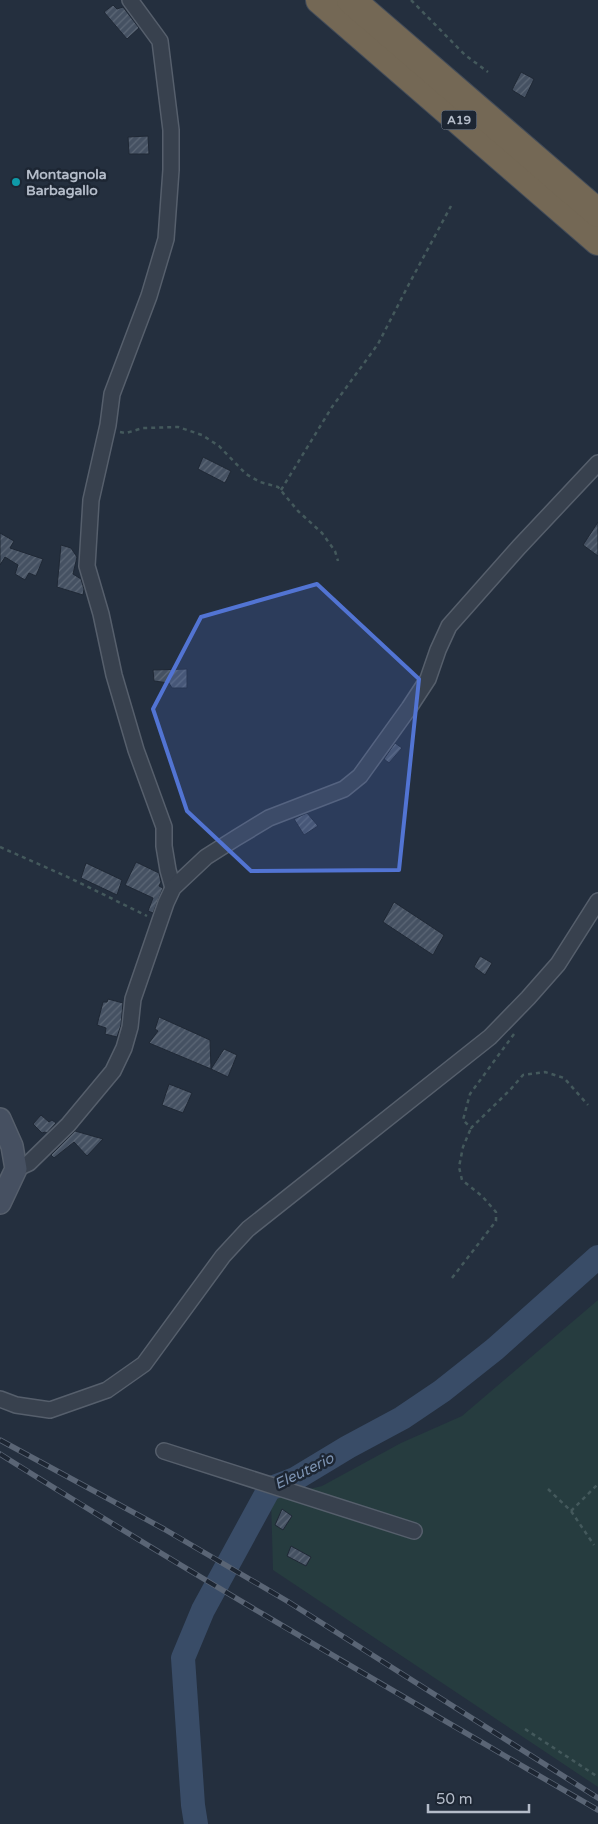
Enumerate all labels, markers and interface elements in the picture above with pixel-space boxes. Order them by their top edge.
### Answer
road number: A19 [442,110,476,130]
place label: Montagnola Barbagallo [26,166,107,199]
marker: Montagnola Barbagallo [10,176,22,188]
water label: Eleuterio [271,1449,337,1493]
scale bar [428,1782,529,1814]
text: 50 m [436,1790,473,1808]

